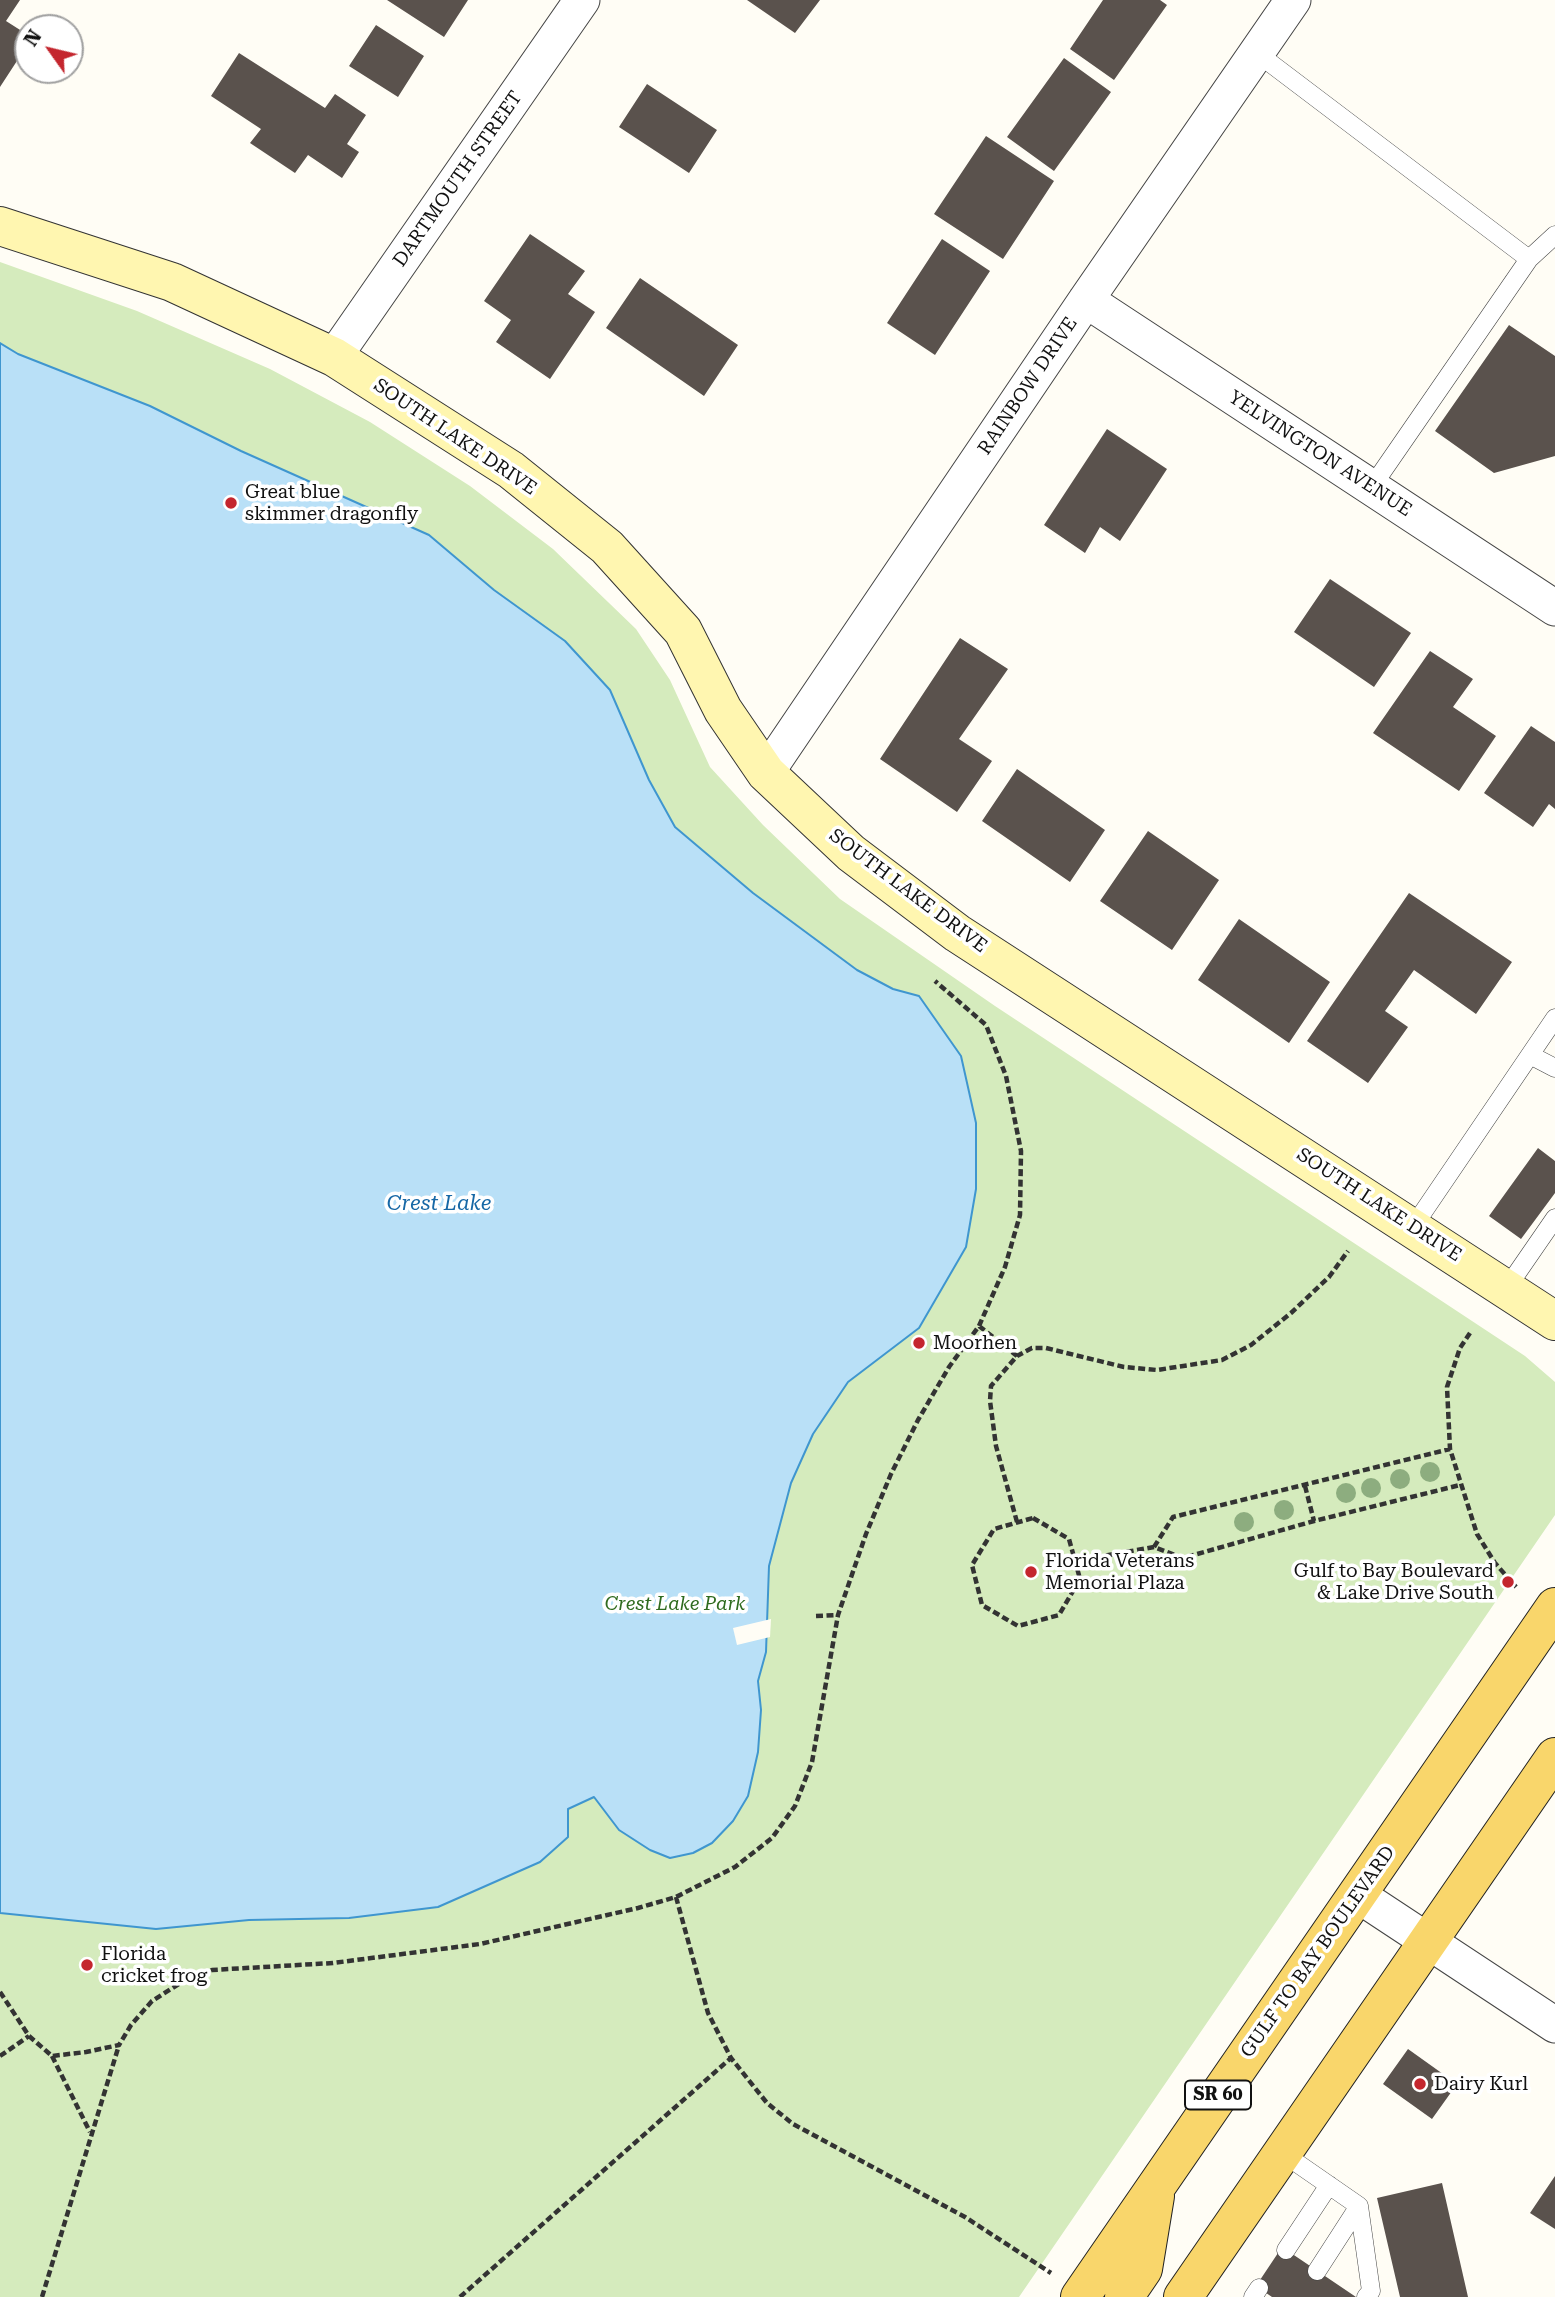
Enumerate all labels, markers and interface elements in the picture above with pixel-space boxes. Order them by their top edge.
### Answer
north arrow [14,14,84,84]
text: N [19,26,46,51]
street label: DARTMOUTH STREET [389,87,527,271]
street label: RAINBOW DRIVE [973,313,1083,459]
street label: SOUTH LAKE DRIVE [369,374,541,500]
street label: YELVINGTON AVENUE [1224,386,1416,522]
place label: Great blue skimmer dragonfly [245,481,418,525]
marker: Great blue skimmer dragonfly [223,495,239,511]
street label: SOUTH LAKE DRIVE [825,824,991,958]
street label: SOUTH LAKE DRIVE [1292,1143,1466,1267]
water label: Crest Lake [387,1191,491,1217]
place label: Moorhen [933,1332,1017,1354]
marker: Moorhen [911,1335,927,1351]
place label: Florida Veterans Memorial Plaza [1045,1550,1194,1594]
place label: Gulf to Bay Boulevard & Lake Drive South [1294,1560,1494,1604]
marker: Florida Veterans Memorial Plaza [1023,1564,1039,1580]
marker: Gulf to Bay Boulevard & Lake Drive South [1500,1574,1516,1590]
park label: Crest Lake Park [605,1593,745,1615]
street label: GULF TO BAY BOULEVARD [1236,1842,1400,2062]
place label: Florida cricket frog [101,1943,207,1987]
marker: Florida cricket frog [79,1957,95,1973]
place label: Dairy Kurl [1434,2073,1528,2095]
marker: Dairy Kurl [1412,2076,1428,2092]
road number: SR 60 [1185,2080,1251,2110]

